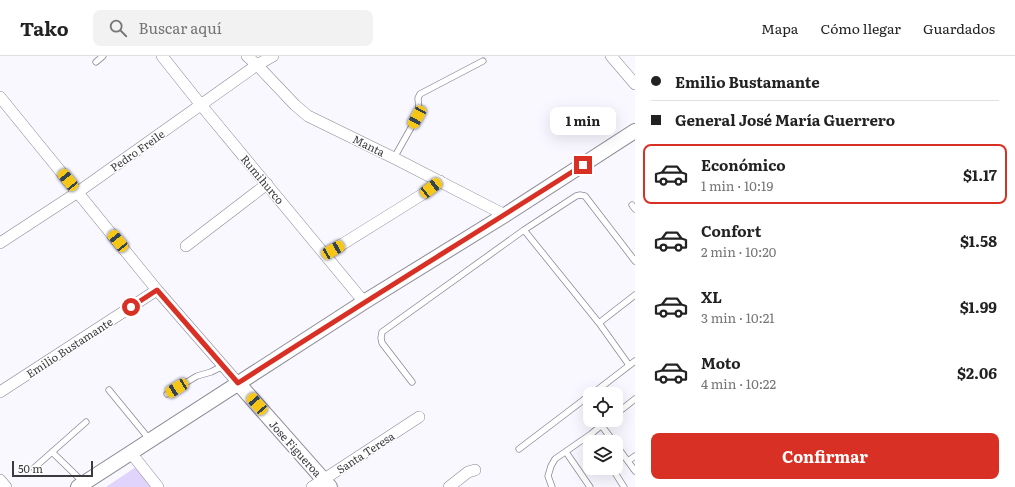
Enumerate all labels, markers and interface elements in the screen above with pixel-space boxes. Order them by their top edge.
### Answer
search box [93,10,373,46]
text: Tako [20,14,69,42]
text: Buscar aquí [139,16,222,39]
icon: search [107,17,129,39]
text: Mapa [761,18,798,38]
text: Cómo llegar [820,18,901,38]
text: Guardados [923,18,995,38]
text: Emilio Bustamante [675,70,820,93]
car [406,104,428,130]
callout: 1 min [550,107,616,135]
text: General José María Guerrero [675,108,895,131]
text: 1 min [566,111,600,130]
street label: Pedro Freile [107,125,168,175]
street label: Manta [350,130,388,160]
street label: Rumihurco [238,151,288,207]
text: Económico [701,153,786,176]
route end [574,156,592,174]
icon: car [653,156,689,192]
text: $1.17 [963,163,997,186]
car [56,167,80,193]
car [418,176,444,200]
text: 1 min · 10:19 [701,176,773,195]
text: Confort [701,219,761,242]
icon: car [653,222,689,258]
car [106,228,130,254]
text: $1.58 [960,229,997,252]
car [320,239,346,261]
text: 2 min · 10:20 [701,242,776,261]
text: XL [701,285,722,308]
icon: car [653,288,689,324]
text: $1.99 [960,295,997,318]
route start [122,298,140,316]
text: 3 min · 10:21 [701,308,775,327]
street label: Emilio Bustamante [23,313,116,381]
text: Moto [701,351,741,374]
icon: car [653,354,689,390]
text: $2.06 [957,361,997,384]
text: 4 min · 10:22 [701,374,776,393]
car [164,377,190,399]
map controls [583,387,623,475]
button: locate [583,387,623,427]
car [245,391,269,417]
street label: Jose Figueroa [266,416,326,480]
street label: Santa Teresa [333,427,397,477]
button: Confirmar [651,433,999,479]
button: layers [583,435,623,475]
scale bar [12,459,93,478]
text: 50 m [18,460,43,476]

